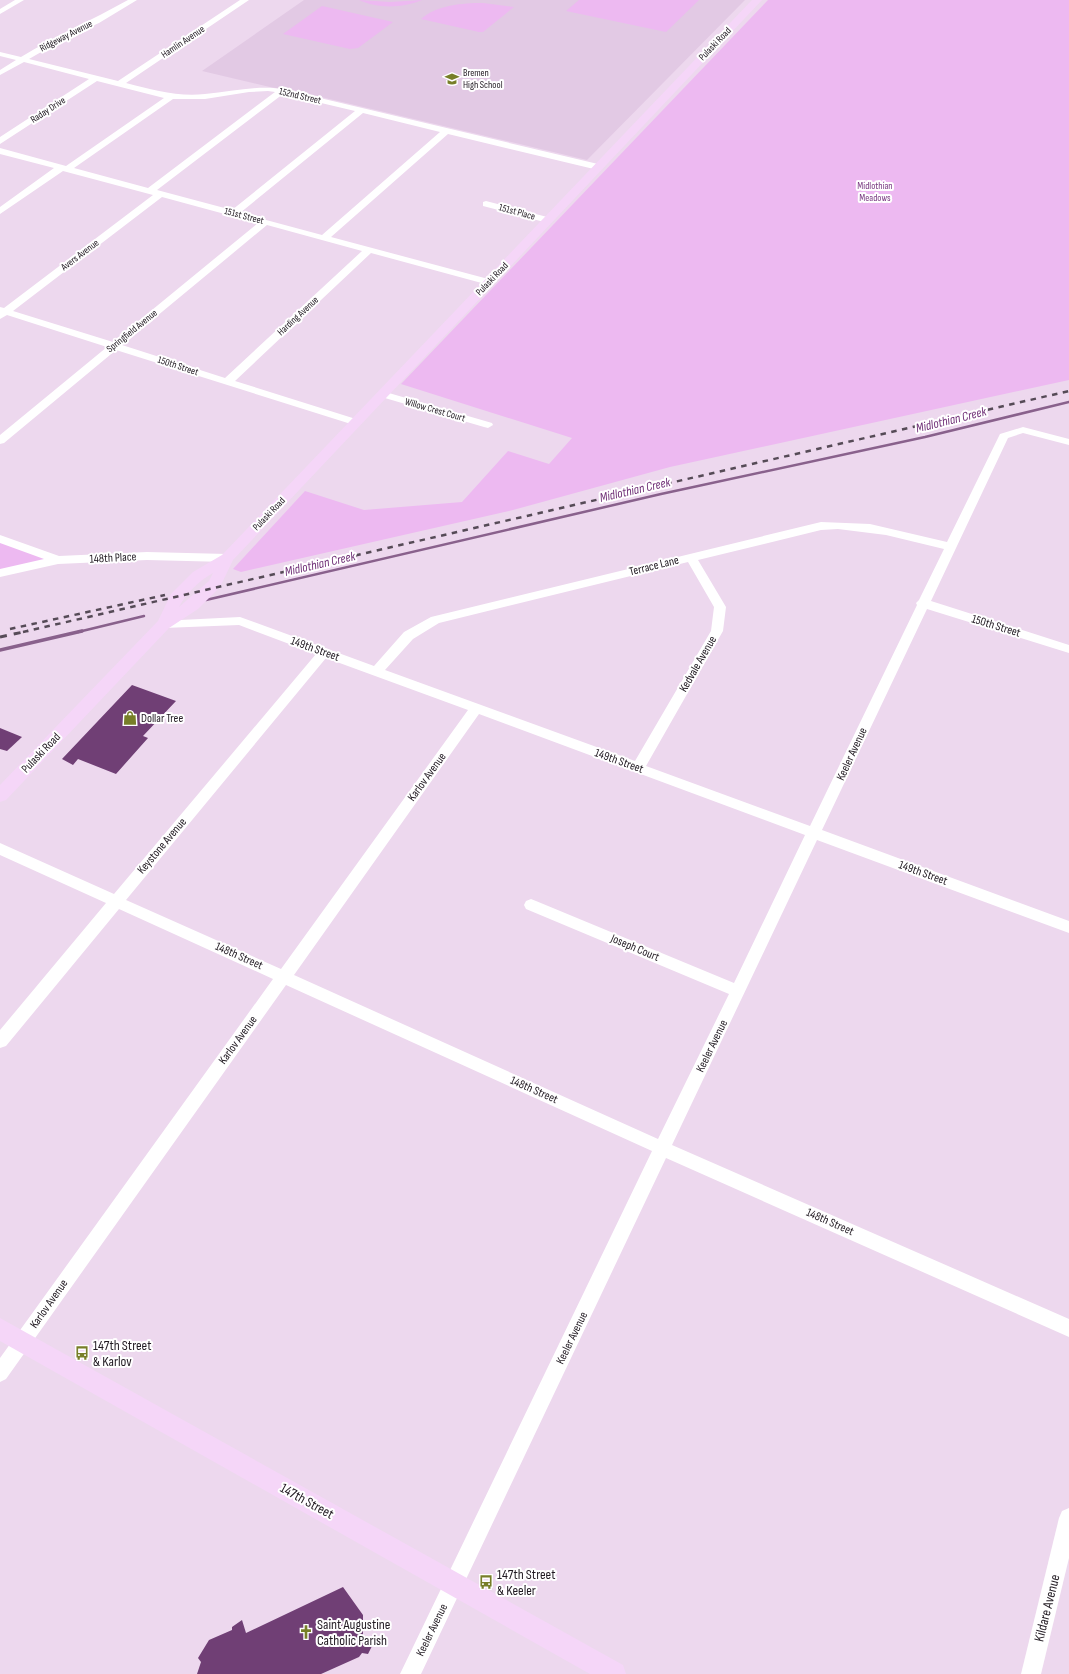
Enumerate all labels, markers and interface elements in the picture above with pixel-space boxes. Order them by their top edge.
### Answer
street label: Ridgeway Avenue [38,18,94,54]
street label: Hamlin Avenue [159,23,207,61]
street label: Pulaski Road [696,25,734,63]
place label: Bremen High School [463,67,503,91]
school or university icon: Bremen High School [444,71,460,87]
street label: 152nd Street [278,85,322,107]
street label: Raday Drive [28,94,68,126]
park label: Midlothian Meadows [857,180,893,204]
street label: 151st Place [498,201,536,223]
street label: 151st Street [223,205,265,227]
street label: Avers Avenue [58,237,101,274]
street label: Pulaski Road [473,260,511,298]
street label: Harding Avenue [275,294,321,338]
street label: Springfield Avenue [104,307,160,355]
street label: 150th Street [156,354,200,378]
street label: Willow Crest Court [403,396,467,424]
water label: Midlothian Creek [914,403,989,436]
water label: Midlothian Creek [598,474,673,506]
street label: Pulaski Road [250,495,288,533]
water label: Midlothian Creek [283,548,358,580]
street label: 148th Place [89,549,137,567]
street label: Terrace Lane [628,553,681,579]
street label: 150th Street [970,611,1023,641]
street label: 149th Street [289,633,342,665]
street label: Kedvale Avenue [676,633,720,695]
shop icon: Dollar Tree [122,710,138,726]
place label: Dollar Tree [141,711,183,726]
street label: Keeler Avenue [833,725,871,783]
street label: Pulaski Road [18,730,64,776]
street label: 149th Street [593,745,646,777]
street label: Karlov Avenue [404,750,450,804]
street label: Keystone Avenue [134,815,190,877]
street label: 149th Street [897,857,950,889]
street label: Joseph Court [607,931,662,965]
street label: 148th Street [213,939,265,973]
street label: Karlov Avenue [215,1013,261,1067]
street label: Keeler Avenue [693,1017,731,1075]
street label: 148th Street [508,1073,560,1107]
street label: 148th Street [804,1205,856,1239]
street label: Karlov Avenue [27,1276,71,1331]
street label: Keeler Avenue [553,1309,591,1367]
place label: 147th Street & Karlov [93,1337,151,1370]
bus stop icon: 147th Street & Karlov [74,1345,90,1361]
street label: 147th Street [277,1479,337,1523]
place label: 147th Street & Keeler [497,1566,555,1599]
street label: Kildare Avenue [1030,1573,1064,1643]
bus stop icon: 147th Street & Keeler [478,1574,494,1590]
street label: Keeler Avenue [413,1601,451,1659]
place label: Saint Augustine Catholic Parish [317,1616,390,1649]
church icon: Saint Augustine Catholic Parish [298,1624,314,1640]

